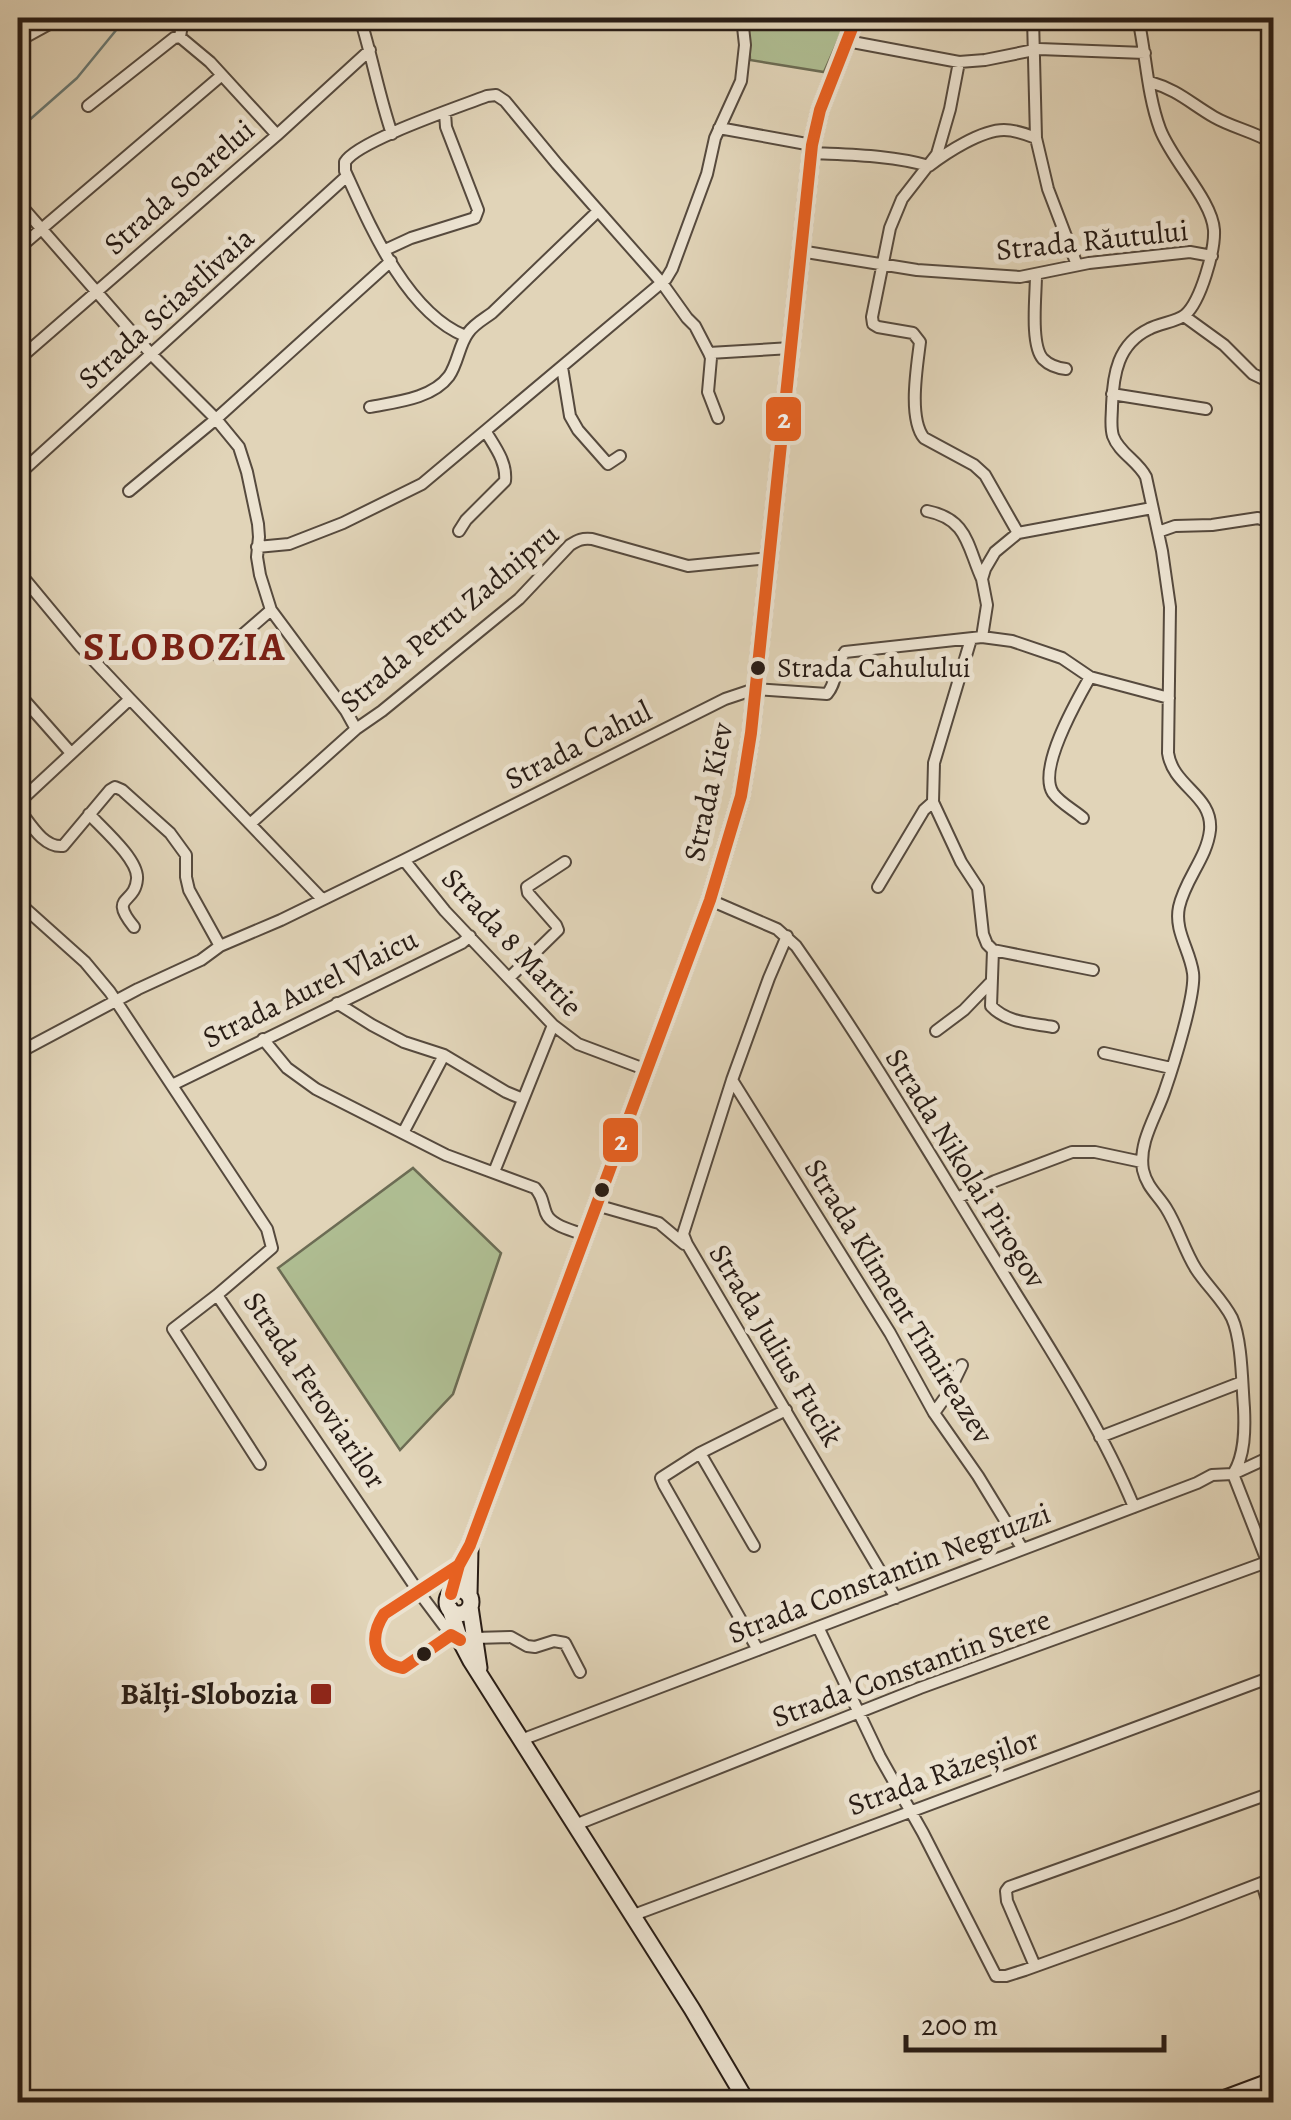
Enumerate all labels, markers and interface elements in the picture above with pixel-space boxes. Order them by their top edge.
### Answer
street label: Strada Soarelui [95,110,263,264]
street label: Strada Răutului [994,210,1190,270]
street label: Strada Sciastlivaia [69,218,263,398]
line badge: 2 [764,395,803,443]
text: 2 [777,400,791,438]
street label: Strada Petru Zadnipru [331,514,568,722]
district label: SLOBOZIA [83,619,287,674]
place label: Strada Cahulului [777,649,971,687]
marker: Strada Cahulului [748,658,768,678]
street label: Strada Cahul [498,691,658,799]
street label: Strada Kiev [674,718,742,865]
street label: Strada 8 Martie [433,859,591,1025]
street label: Strada Aurel Vlaicu [196,918,425,1057]
street label: Strada Nikolai Pirogov [876,1041,1056,1296]
line badge: 2 [601,1116,640,1164]
text: 2 [614,1122,628,1160]
street label: Strada Kliment Timireazev [795,1151,1003,1452]
unlabelled marker [592,1180,612,1200]
street label: Strada Julius Fucik [700,1236,852,1454]
street label: Strada Feroviarilor [234,1284,396,1496]
street label: Strada Constantin Negruzzi [722,1493,1056,1653]
street label: Strada Constantin Stere [766,1599,1056,1737]
unlabelled marker [414,1644,434,1664]
place label: Bălți-Slobozia [120,1674,298,1714]
marker: Bălți-Slobozia [308,1681,334,1707]
street label: Strada Răzeșilor [842,1719,1044,1825]
scale bar [906,1990,1164,2052]
text: 200 m [921,2005,998,2045]

